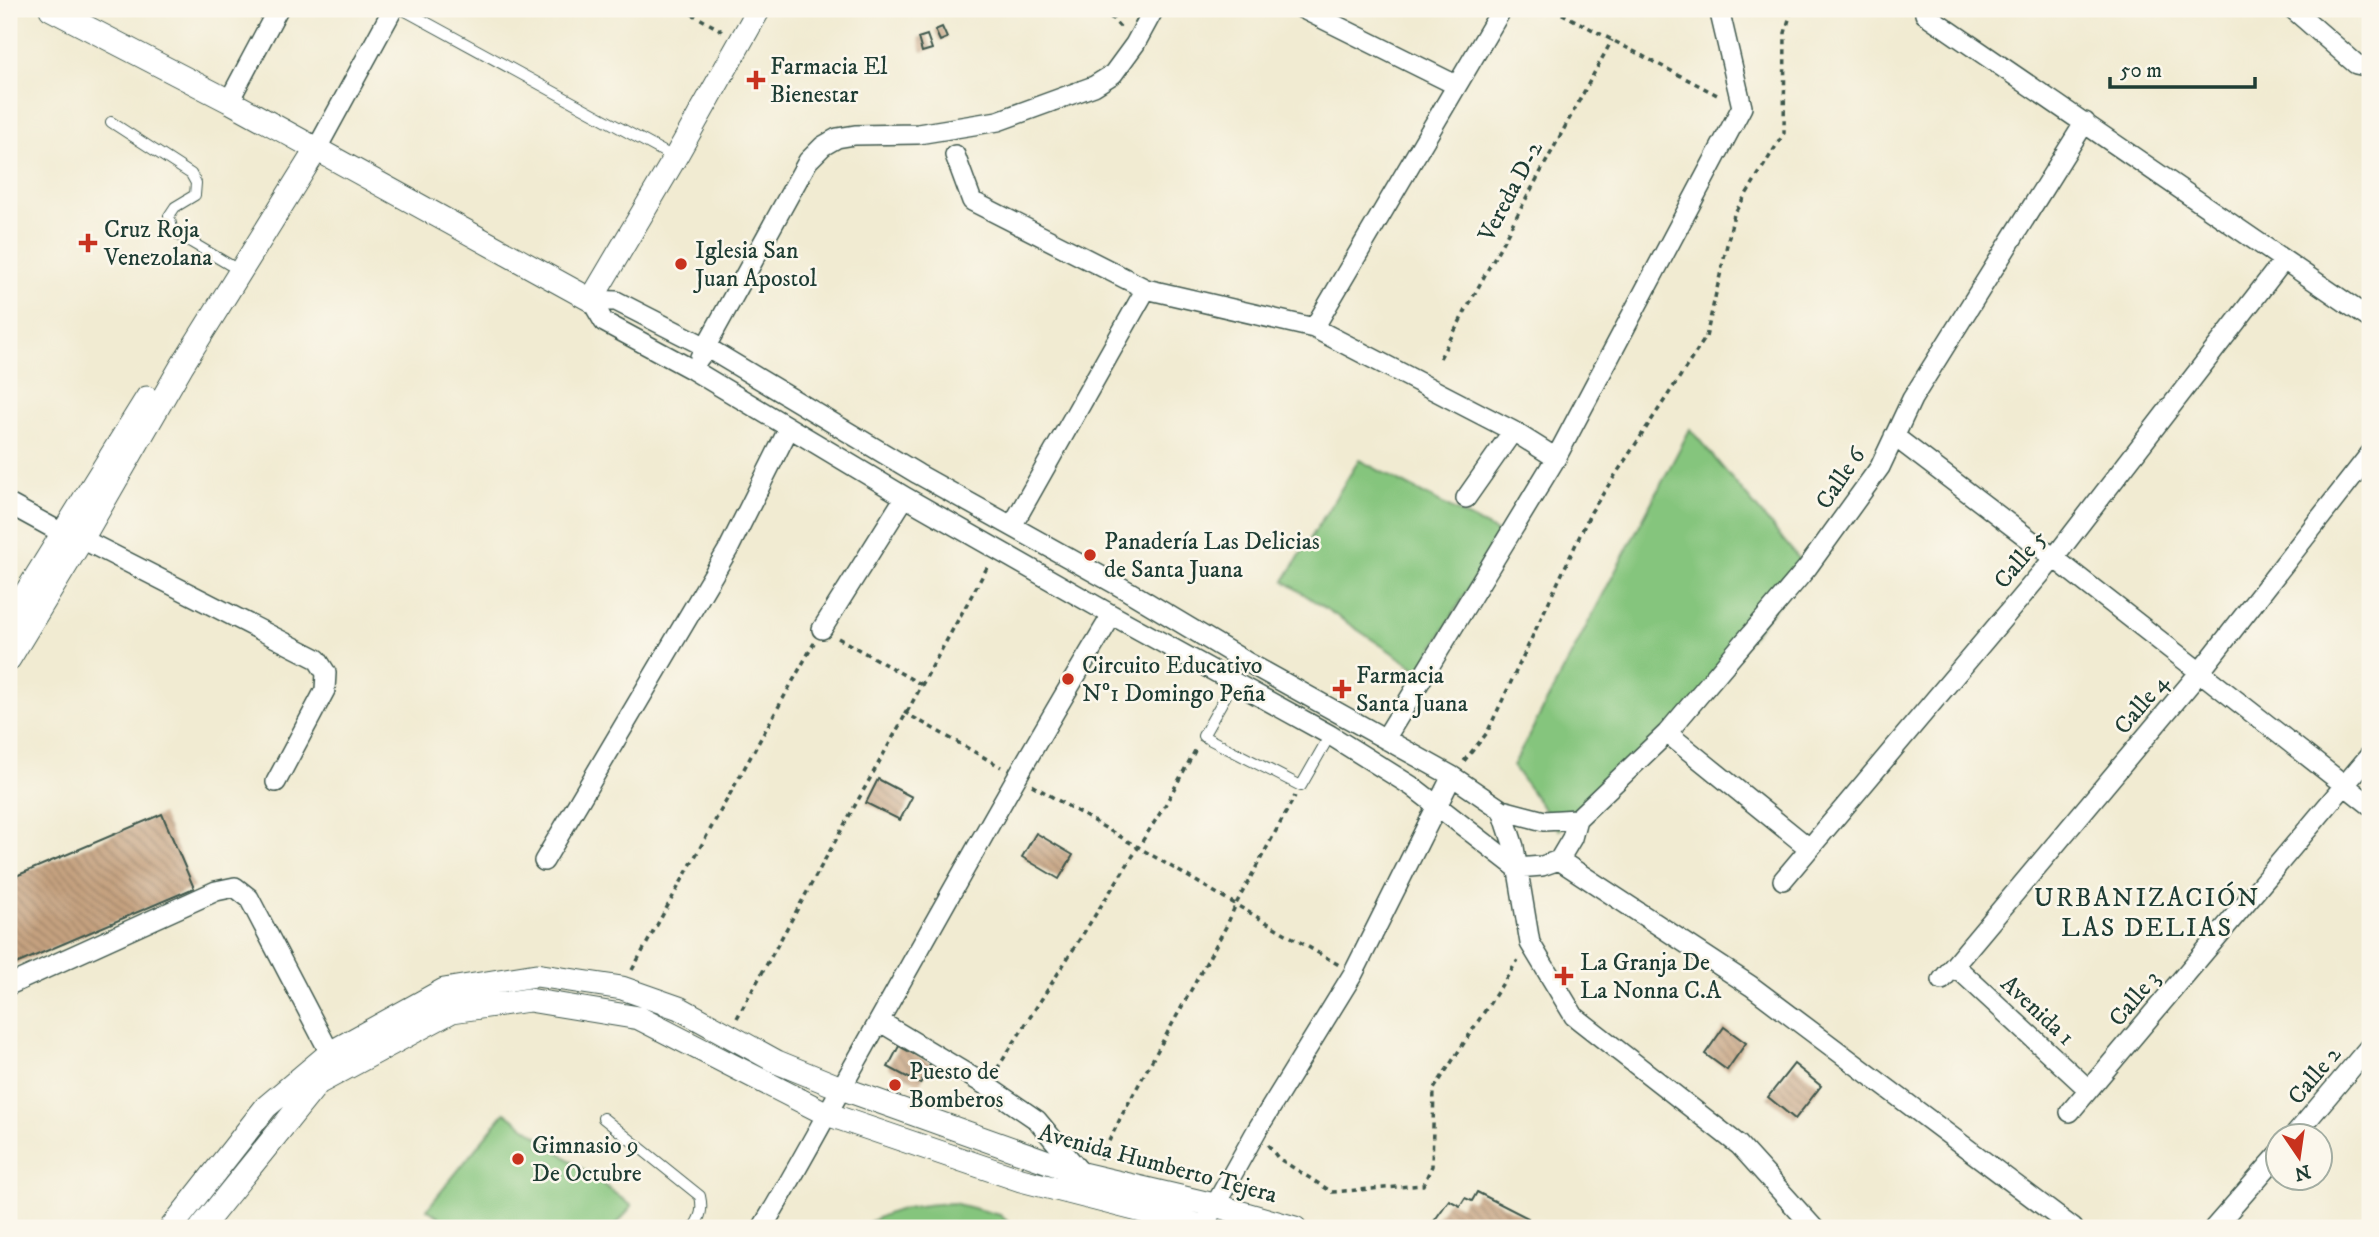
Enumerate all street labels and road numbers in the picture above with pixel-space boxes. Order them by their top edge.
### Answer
street label: Vereda D-2 [1471,136,1550,248]
street label: Calle 6 [1809,441,1873,515]
street label: Calle 5 [1988,524,2054,595]
street label: Calle 4 [2108,668,2176,741]
street label: Calle 3 [2103,964,2167,1033]
street label: Avenida 1 [1994,969,2080,1052]
street label: Calle 2 [2282,1040,2348,1111]
street label: Avenida Humberto Tejera [1035,1118,1281,1210]

